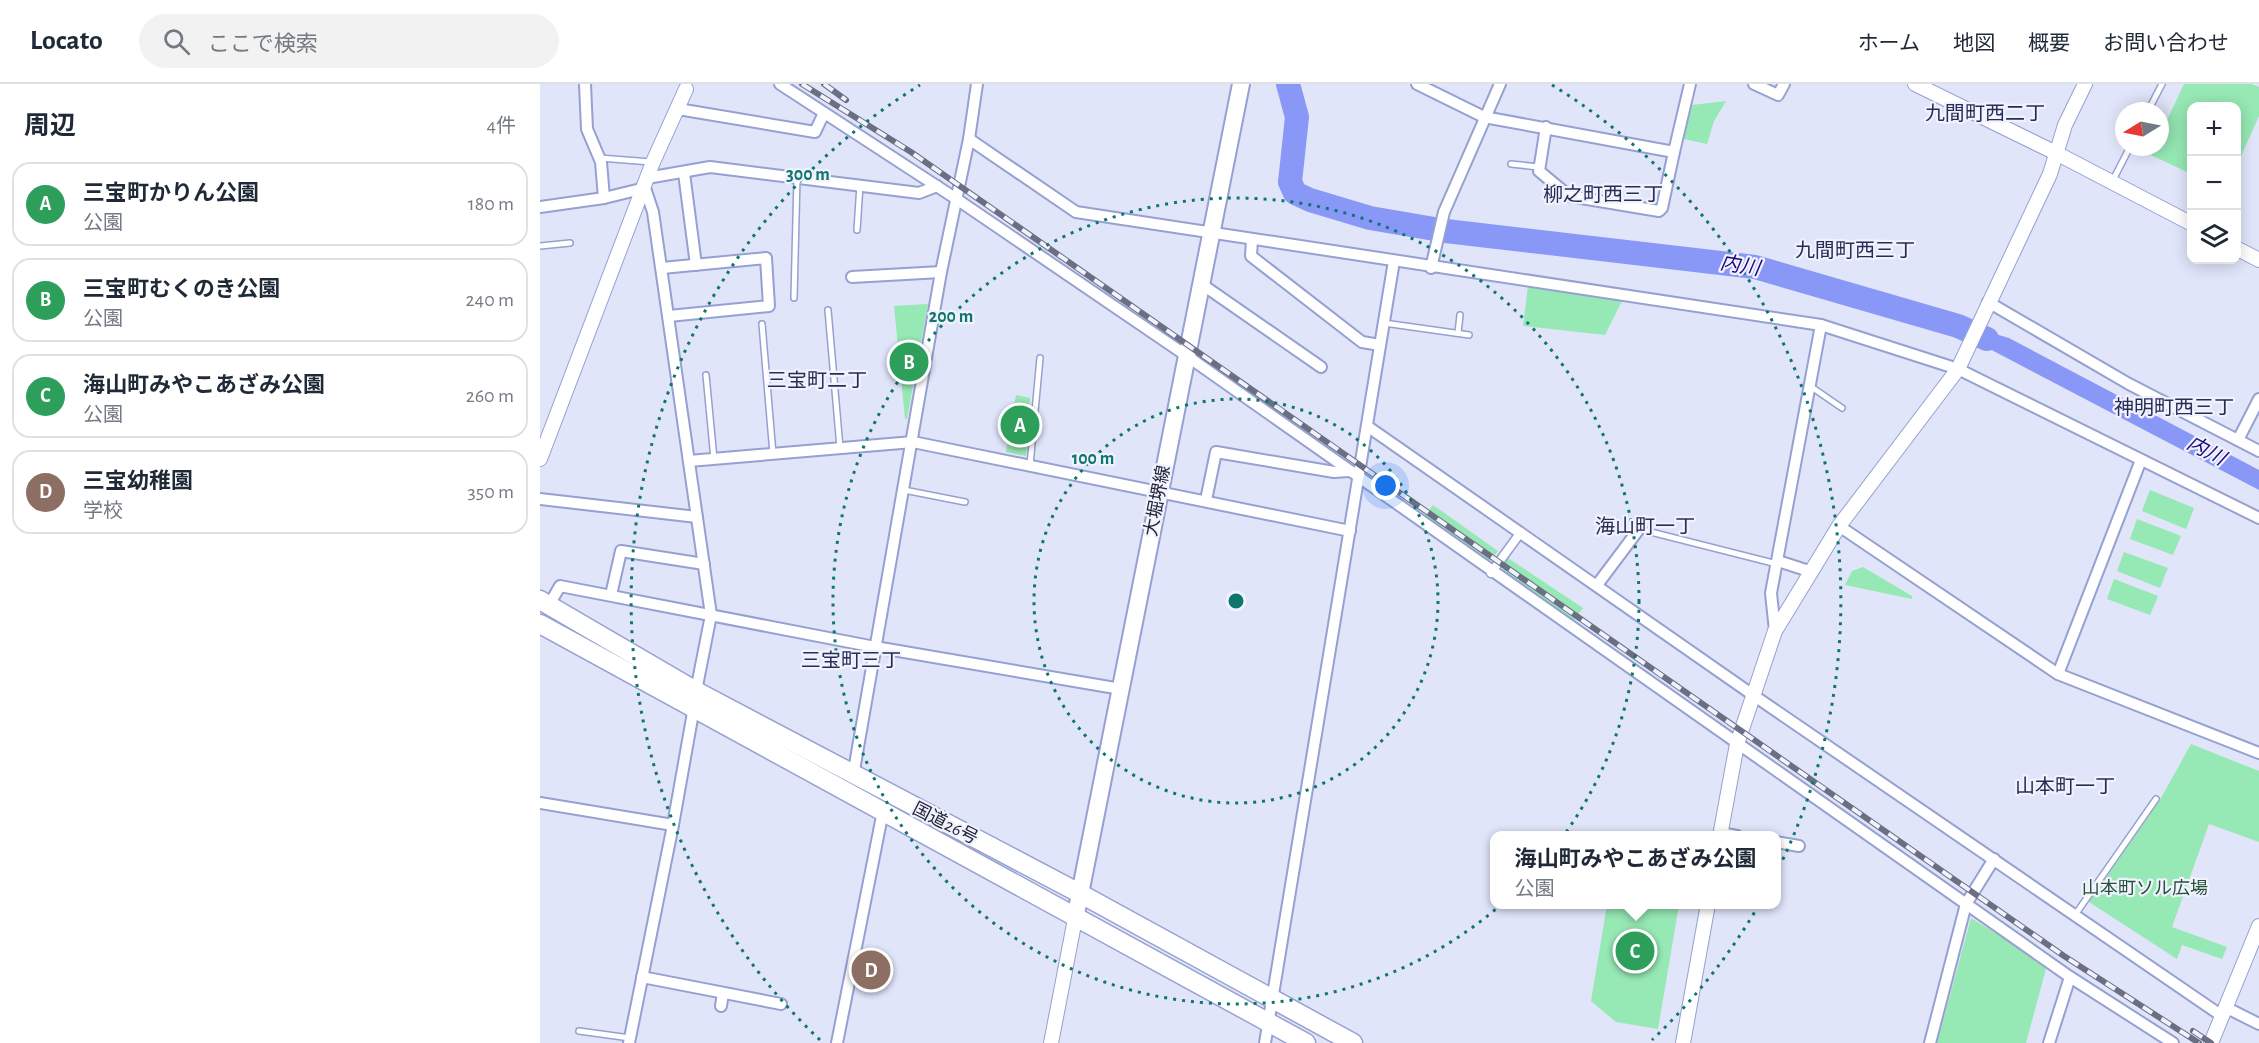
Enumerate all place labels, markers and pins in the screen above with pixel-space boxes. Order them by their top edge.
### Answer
pin: B [890,340,928,384]
pin: A [1000,402,1040,448]
centre of rings [1226,591,1246,611]
pin: C [1616,928,1654,974]
pin: D [852,948,890,992]

